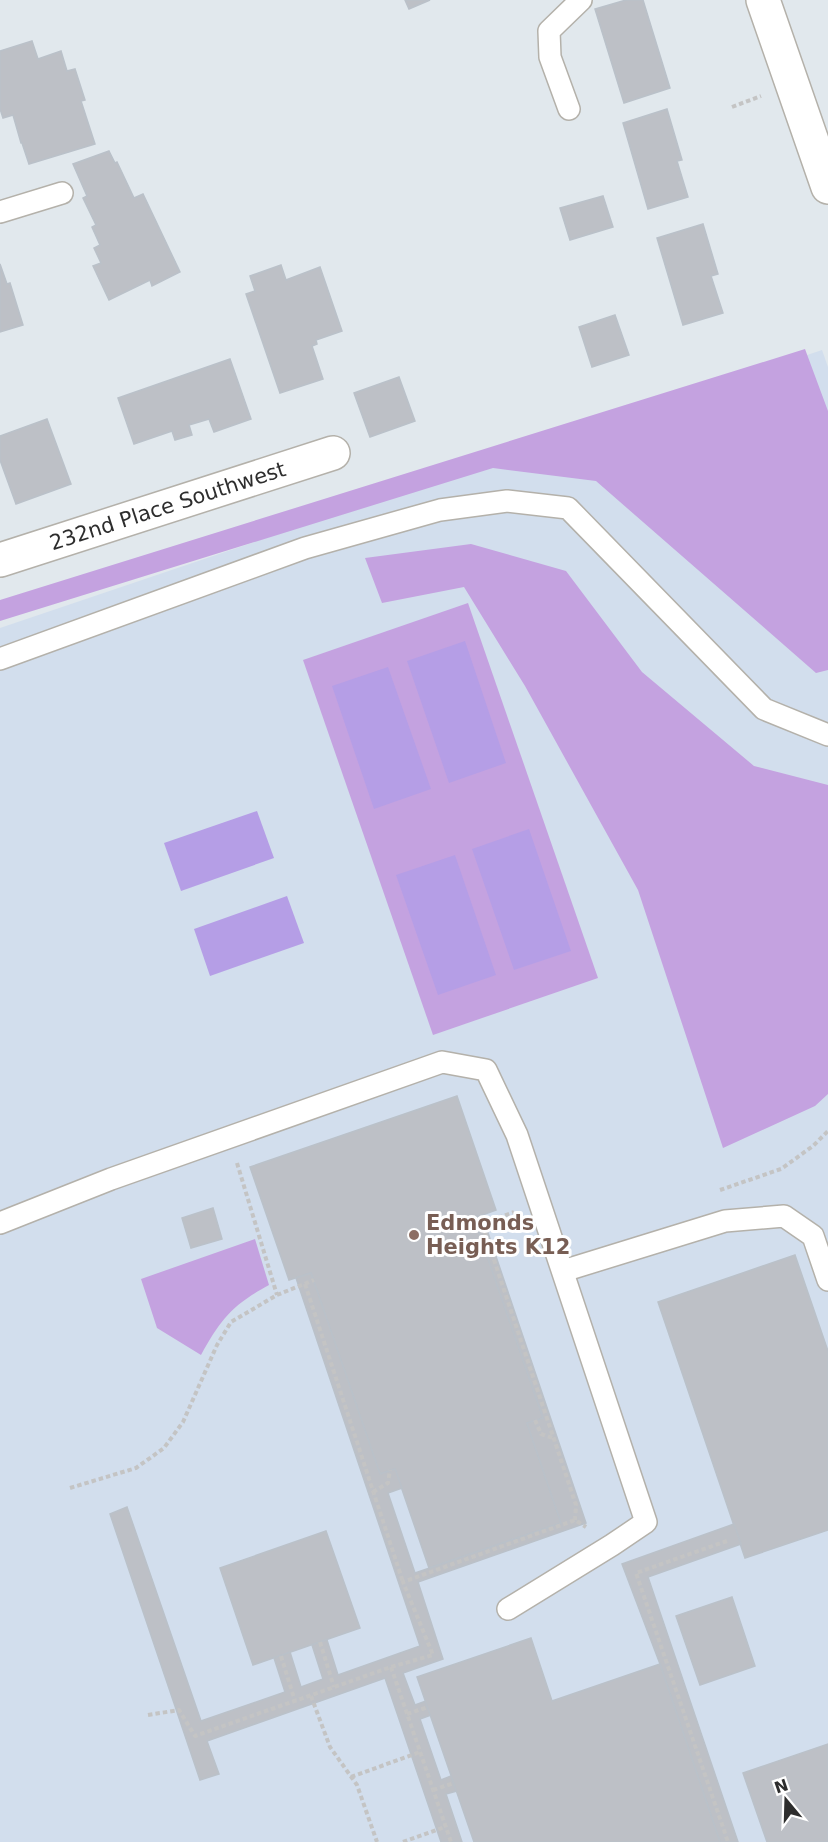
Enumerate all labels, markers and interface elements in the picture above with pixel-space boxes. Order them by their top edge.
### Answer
street label: 232nd Place Southwest [47,457,289,555]
place label: Edmonds Heights K12 [426,1211,570,1259]
marker: Edmonds Heights K12 [407,1228,421,1242]
north arrow [756,1770,816,1830]
text: N [772,1775,791,1797]

